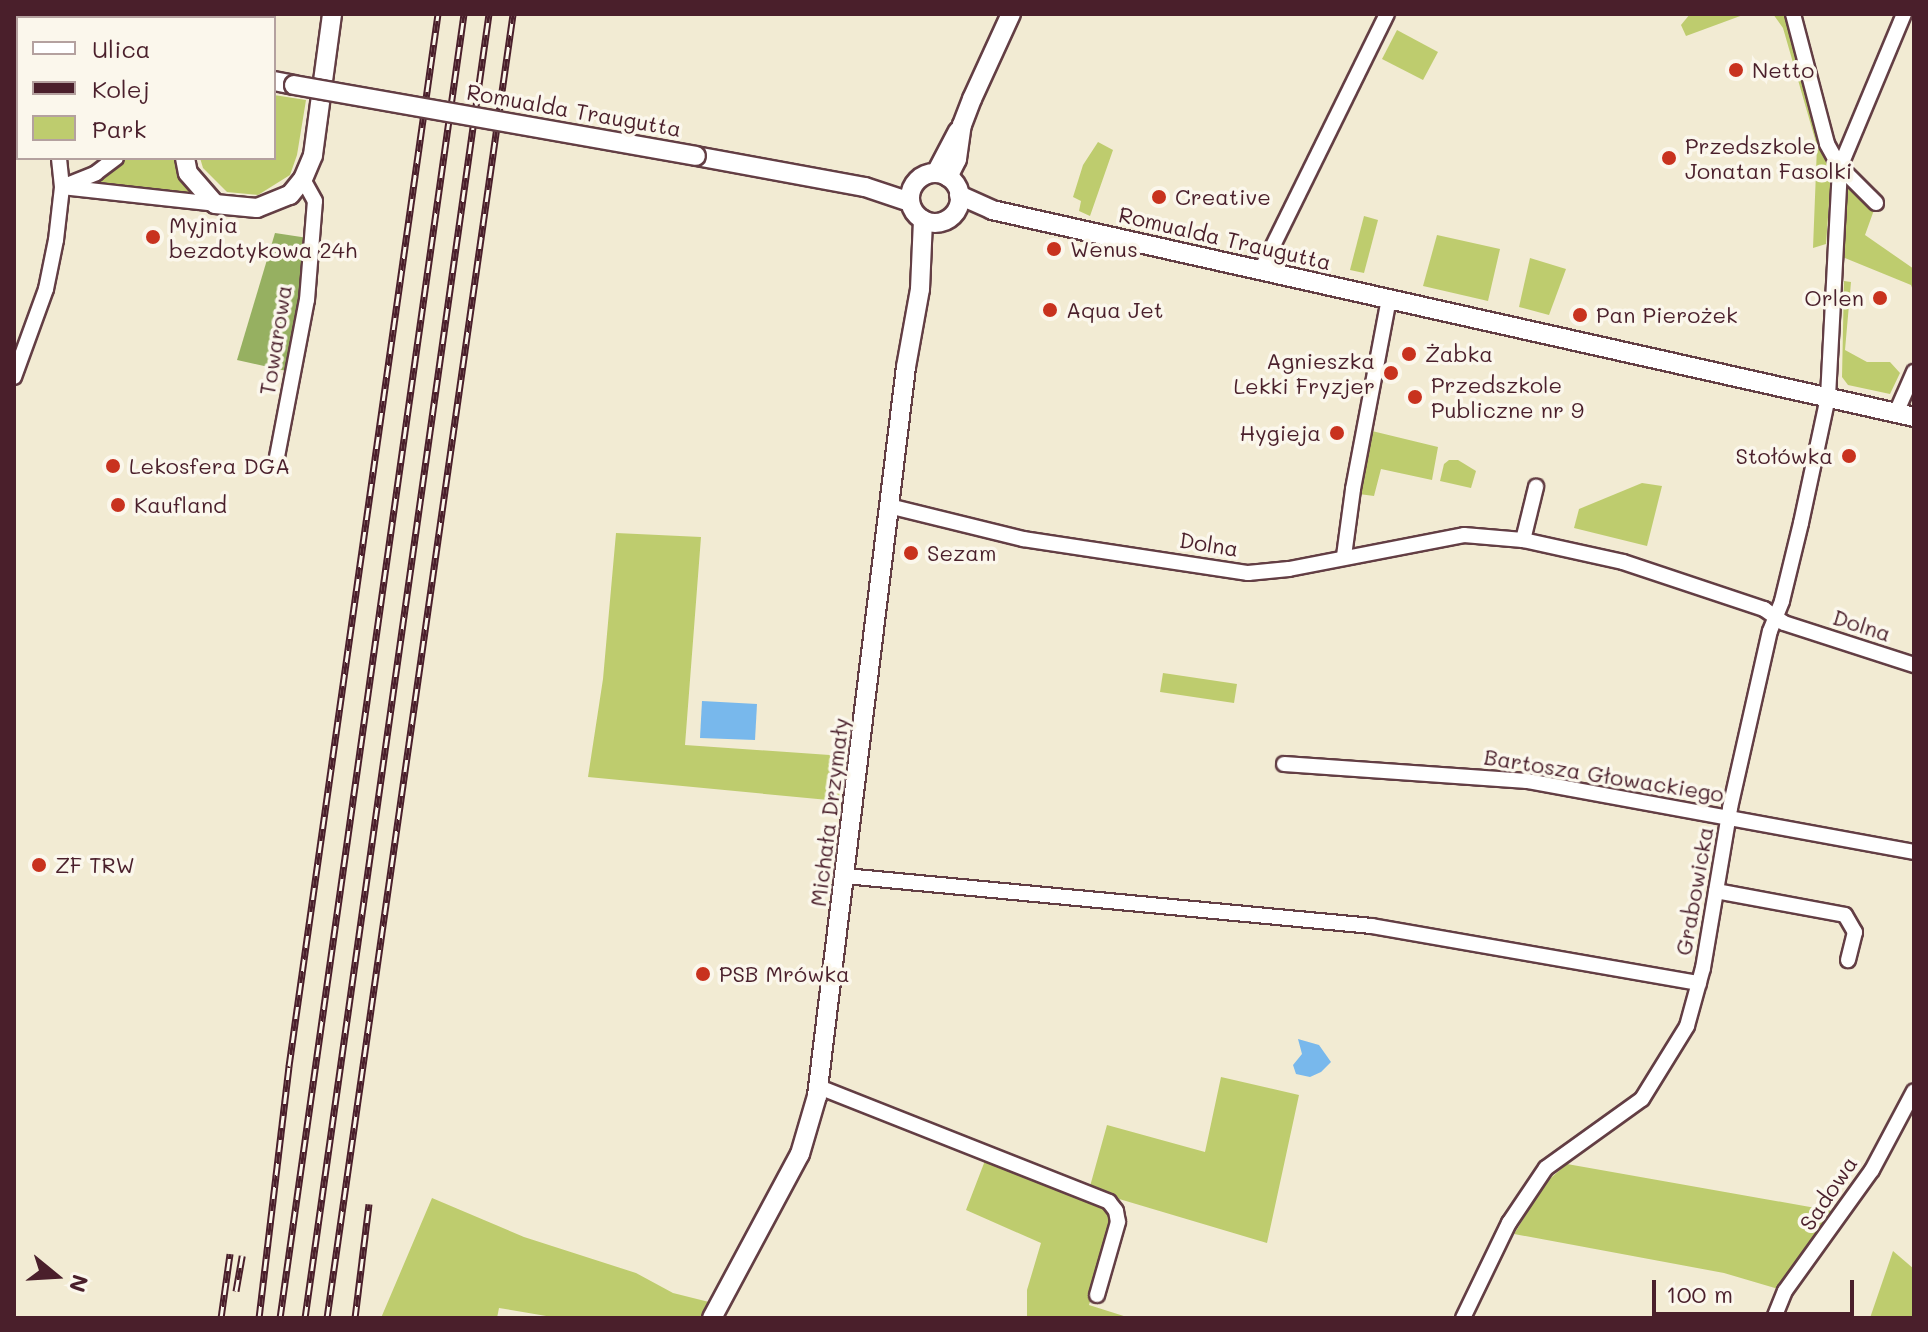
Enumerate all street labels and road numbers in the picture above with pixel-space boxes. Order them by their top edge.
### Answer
street label: Romualda Traugutta [465,78,683,142]
street label: Romualda Traugutta [1116,201,1334,275]
street label: Towarowa [253,283,297,397]
street label: Dolna [1178,526,1240,562]
street label: Dolna [1830,603,1894,647]
street label: Michała Drzymały [804,716,854,908]
street label: Bartosza Głowackiego [1482,743,1726,807]
street label: Grabowicka [1670,825,1718,957]
street label: Sadowa [1794,1151,1862,1235]

